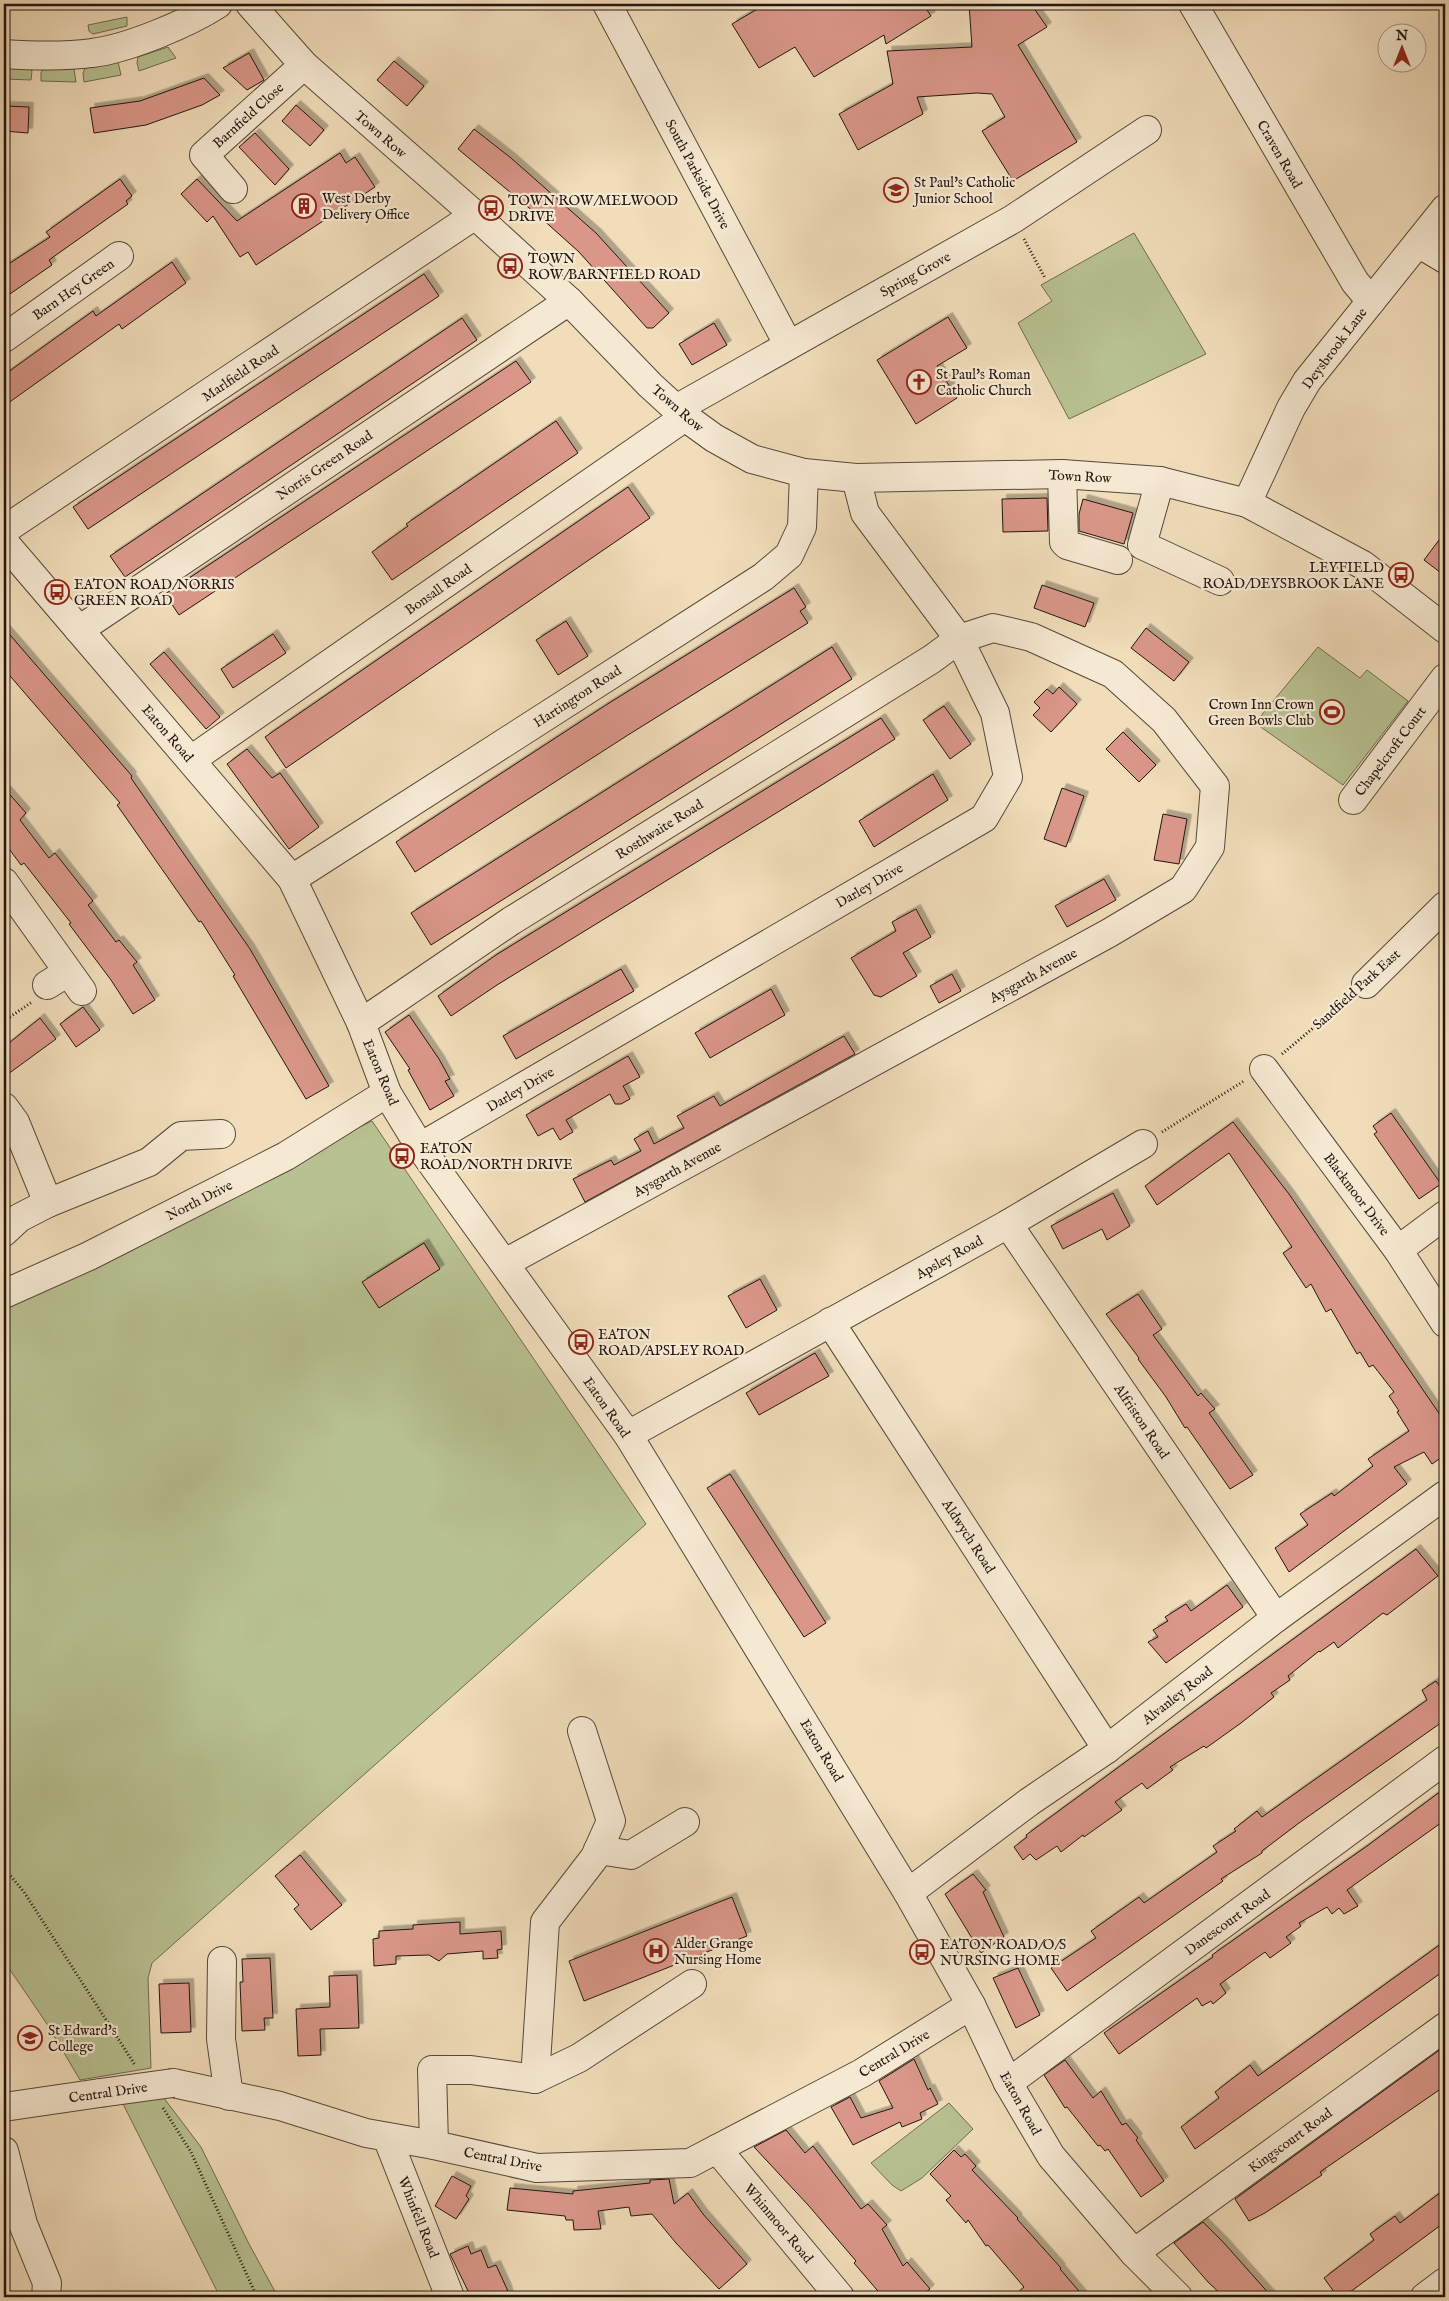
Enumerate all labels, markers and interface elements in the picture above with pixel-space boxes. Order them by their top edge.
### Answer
north arrow [1376,22,1426,72]
text: N [1395,27,1408,45]
street label: Barnfield Close [209,79,288,152]
street label: Town Row [351,107,411,163]
street label: South Parkside Drive [661,116,734,233]
street label: Craven Road [1252,117,1306,192]
place label: St Paul's Catholic Junior School [912,174,1015,208]
school or university icon: St Paul's Catholic Junior School [883,177,909,203]
place label: West Derby Delivery Office [322,190,410,224]
place label: TOWN ROW/MELWOOD DRIVE [508,192,678,226]
building icon: West Derby Delivery Office [291,193,317,219]
bus stop icon: TOWN ROW/MELWOOD DRIVE [478,195,504,221]
street label: Spring Grove [877,248,954,302]
place label: TOWN ROW/BARNFIELD ROAD [528,250,701,284]
bus stop icon: TOWN ROW/BARNFIELD ROAD [497,253,523,279]
street label: Barn Hey Green [29,255,118,325]
street label: Deysbrook Lane [1298,304,1372,393]
street label: Marlfield Road [199,341,283,406]
place label: St Paul's Roman Catholic Church [936,366,1032,400]
church icon: St Paul's Roman Catholic Church [906,369,932,395]
street label: Town Row [648,381,708,437]
street label: Norris Green Road [273,427,377,505]
street label: Town Row [1048,466,1113,488]
place label: LEYFIELD ROAD/DEYSBROOK LANE [1203,559,1384,593]
street label: Bonsall Road [402,560,476,619]
bus stop icon: LEYFIELD ROAD/DEYSBROOK LANE [1388,562,1414,588]
place label: EATON ROAD/NORRIS GREEN ROAD [74,576,234,610]
bus stop icon: EATON ROAD/NORRIS GREEN ROAD [44,579,70,605]
street label: Hartington Road [530,661,625,732]
place label: Crown Inn Crown Green Bowls Club [1208,696,1315,730]
sports icon: Crown Inn Crown Green Bowls Club [1319,699,1345,725]
street label: Eaton Road [137,701,197,766]
street label: Chapelcroft Court [1351,703,1430,800]
street label: Rosthwaite Road [612,795,707,864]
street label: Darley Drive [832,859,907,912]
street label: Aysgarth Avenue [985,944,1081,1008]
street label: Sandfield Park East [1309,945,1405,1034]
street label: Eaton Road [358,1037,402,1109]
street label: Darley Drive [483,1063,558,1116]
street label: Aysgarth Avenue [629,1138,725,1202]
place label: EATON ROAD/NORTH DRIVE [420,1140,573,1174]
bus stop icon: EATON ROAD/NORTH DRIVE [389,1143,415,1169]
street label: Blackmoor Drive [1319,1150,1394,1240]
street label: North Drive [163,1176,236,1225]
street label: Apsley Road [912,1232,987,1284]
place label: EATON ROAD/APSLEY ROAD [598,1326,744,1360]
bus stop icon: EATON ROAD/APSLEY ROAD [568,1329,594,1355]
street label: Eaton Road [579,1374,634,1442]
street label: Alfriston Road [1109,1380,1173,1463]
street label: Aldwych Road [937,1495,999,1577]
street label: Alvanley Road [1138,1662,1217,1730]
street label: Eaton Road [795,1716,847,1786]
street label: Danescourt Road [1181,1885,1274,1960]
place label: Alder Grange Nursing Home [673,1935,762,1969]
place label: EATON ROAD/O/S NURSING HOME [940,1936,1066,1970]
hospital icon: Alder Grange Nursing Home [643,1938,669,1964]
bus stop icon: EATON ROAD/O/S NURSING HOME [909,1939,935,1965]
place label: St Edward's College [48,2022,117,2056]
school or university icon: St Edward's College [17,2025,43,2051]
street label: Central Drive [856,2025,934,2082]
street label: Eaton Road [995,2068,1045,2139]
street label: Central Drive [68,2078,149,2107]
street label: Kingscourt Road [1245,2104,1336,2177]
street label: Central Drive [462,2144,544,2176]
street label: Whinfell Road [394,2174,443,2261]
street label: Whinmoor Road [740,2180,817,2267]

